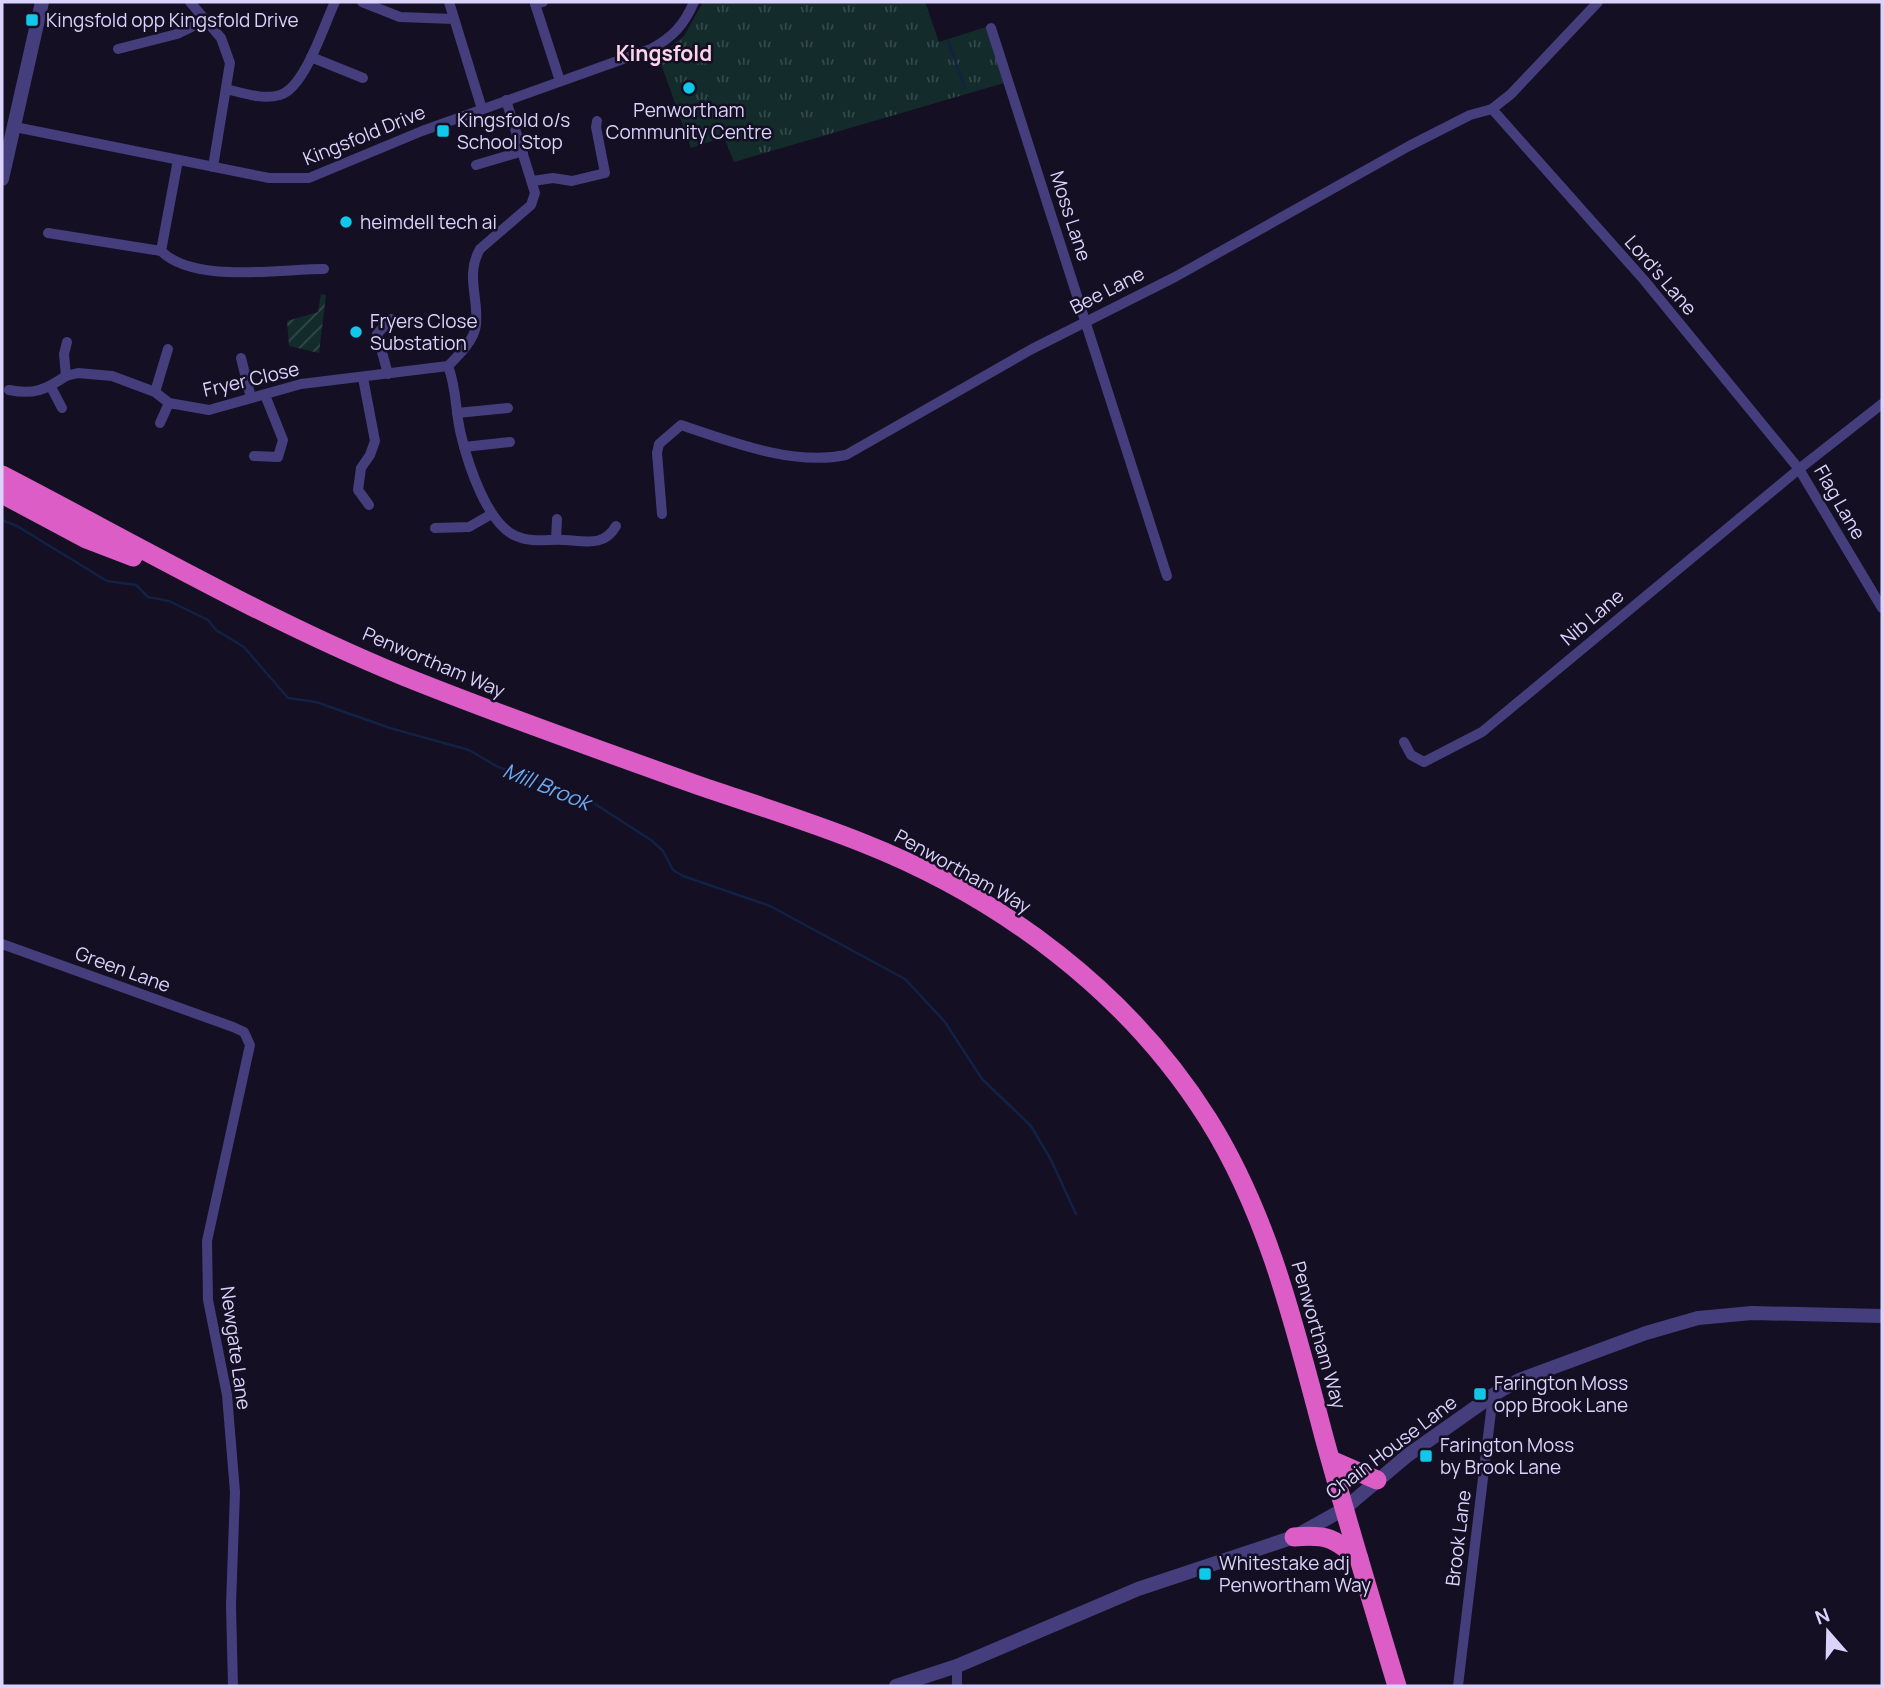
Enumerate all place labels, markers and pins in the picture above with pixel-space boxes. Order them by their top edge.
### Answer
place label: Kingsfold opp Kingsfold Drive [46,7,299,33]
marker: Kingsfold opp Kingsfold Drive [24,12,40,28]
marker: Penwortham Community Centre [681,80,697,96]
place label: Penwortham Community Centre [606,97,772,145]
place label: Kingsfold o/s School Stop [457,107,570,155]
marker: Kingsfold o/s School Stop [435,123,451,139]
place label: heimdell tech ai [360,209,497,235]
marker: heimdell tech ai [338,214,354,230]
place label: Fryers Close Substation [370,308,478,356]
marker: Fryers Close Substation [348,324,364,340]
place label: Farington Moss opp Brook Lane [1494,1370,1628,1418]
marker: Farington Moss opp Brook Lane [1472,1386,1488,1402]
place label: Farington Moss by Brook Lane [1440,1432,1574,1480]
marker: Farington Moss by Brook Lane [1418,1448,1434,1464]
place label: Whitestake adj Penwortham Way [1219,1550,1371,1598]
marker: Whitestake adj Penwortham Way [1197,1566,1213,1582]

